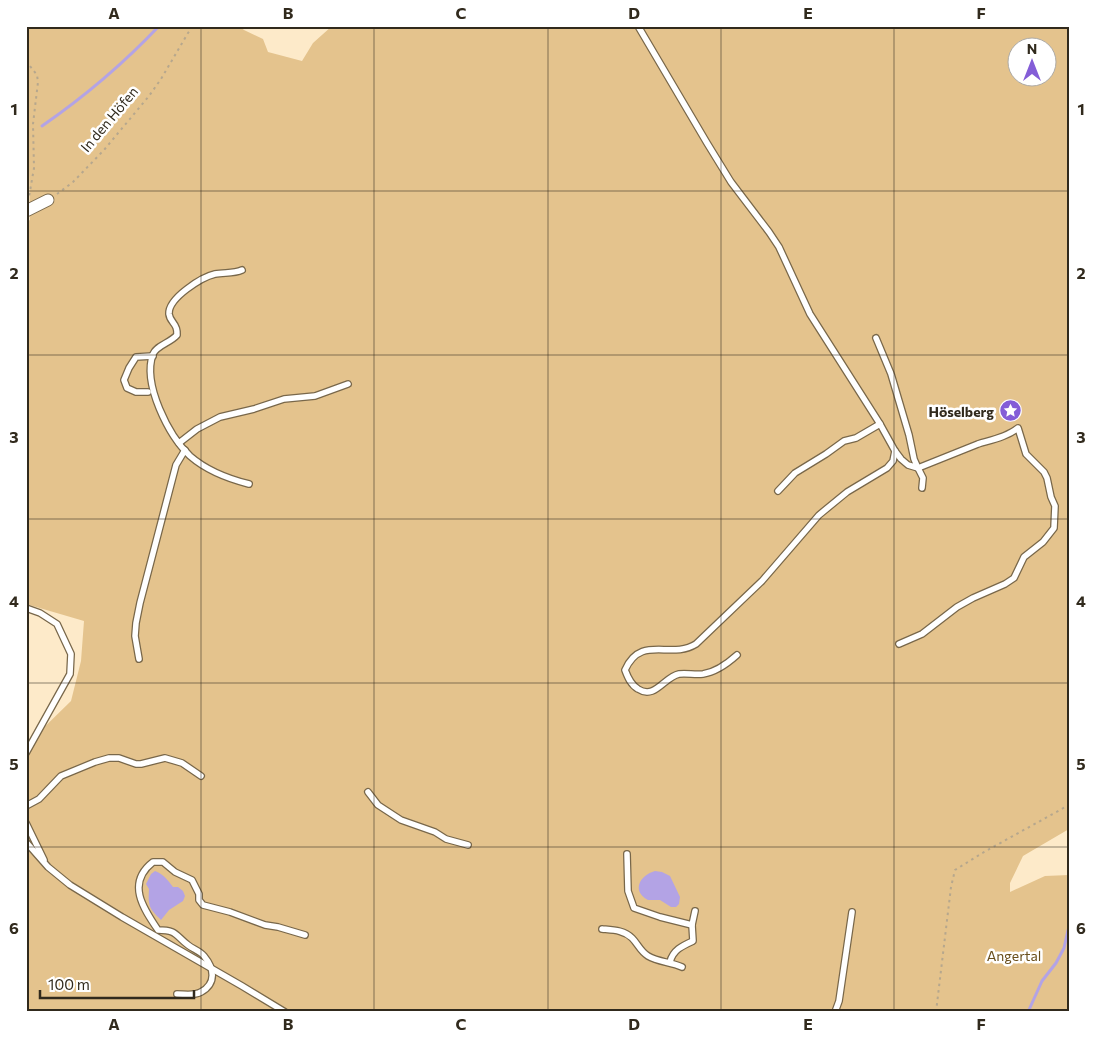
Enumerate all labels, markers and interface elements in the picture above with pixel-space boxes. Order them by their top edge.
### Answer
text: A [108,3,120,22]
text: B [283,3,294,22]
text: C [456,3,467,22]
text: D [628,3,640,22]
text: E [803,3,813,22]
text: F [976,3,986,22]
north arrow [1008,38,1058,88]
text: N [1027,40,1037,57]
street label: In den Höfen [77,83,141,155]
text: 1 [10,99,18,118]
text: 1 [1077,99,1085,118]
text: 2 [9,263,19,282]
text: 2 [1076,263,1086,282]
place icon: Höselberg [998,399,1022,423]
place label: Höselberg [928,403,994,420]
text: 3 [9,427,19,446]
text: 3 [1076,427,1086,446]
text: 4 [9,591,19,610]
text: 4 [1076,591,1086,610]
text: 5 [9,754,19,773]
text: 5 [1076,754,1086,773]
text: 6 [9,918,19,937]
text: 6 [1076,918,1086,937]
park label: Angertal [987,947,1041,964]
scale bar [40,968,194,1000]
text: 100 m [48,975,90,993]
text: A [108,1014,120,1033]
text: B [283,1014,294,1033]
text: C [456,1014,467,1033]
text: D [628,1014,640,1033]
text: E [803,1014,813,1033]
text: F [976,1014,986,1033]

